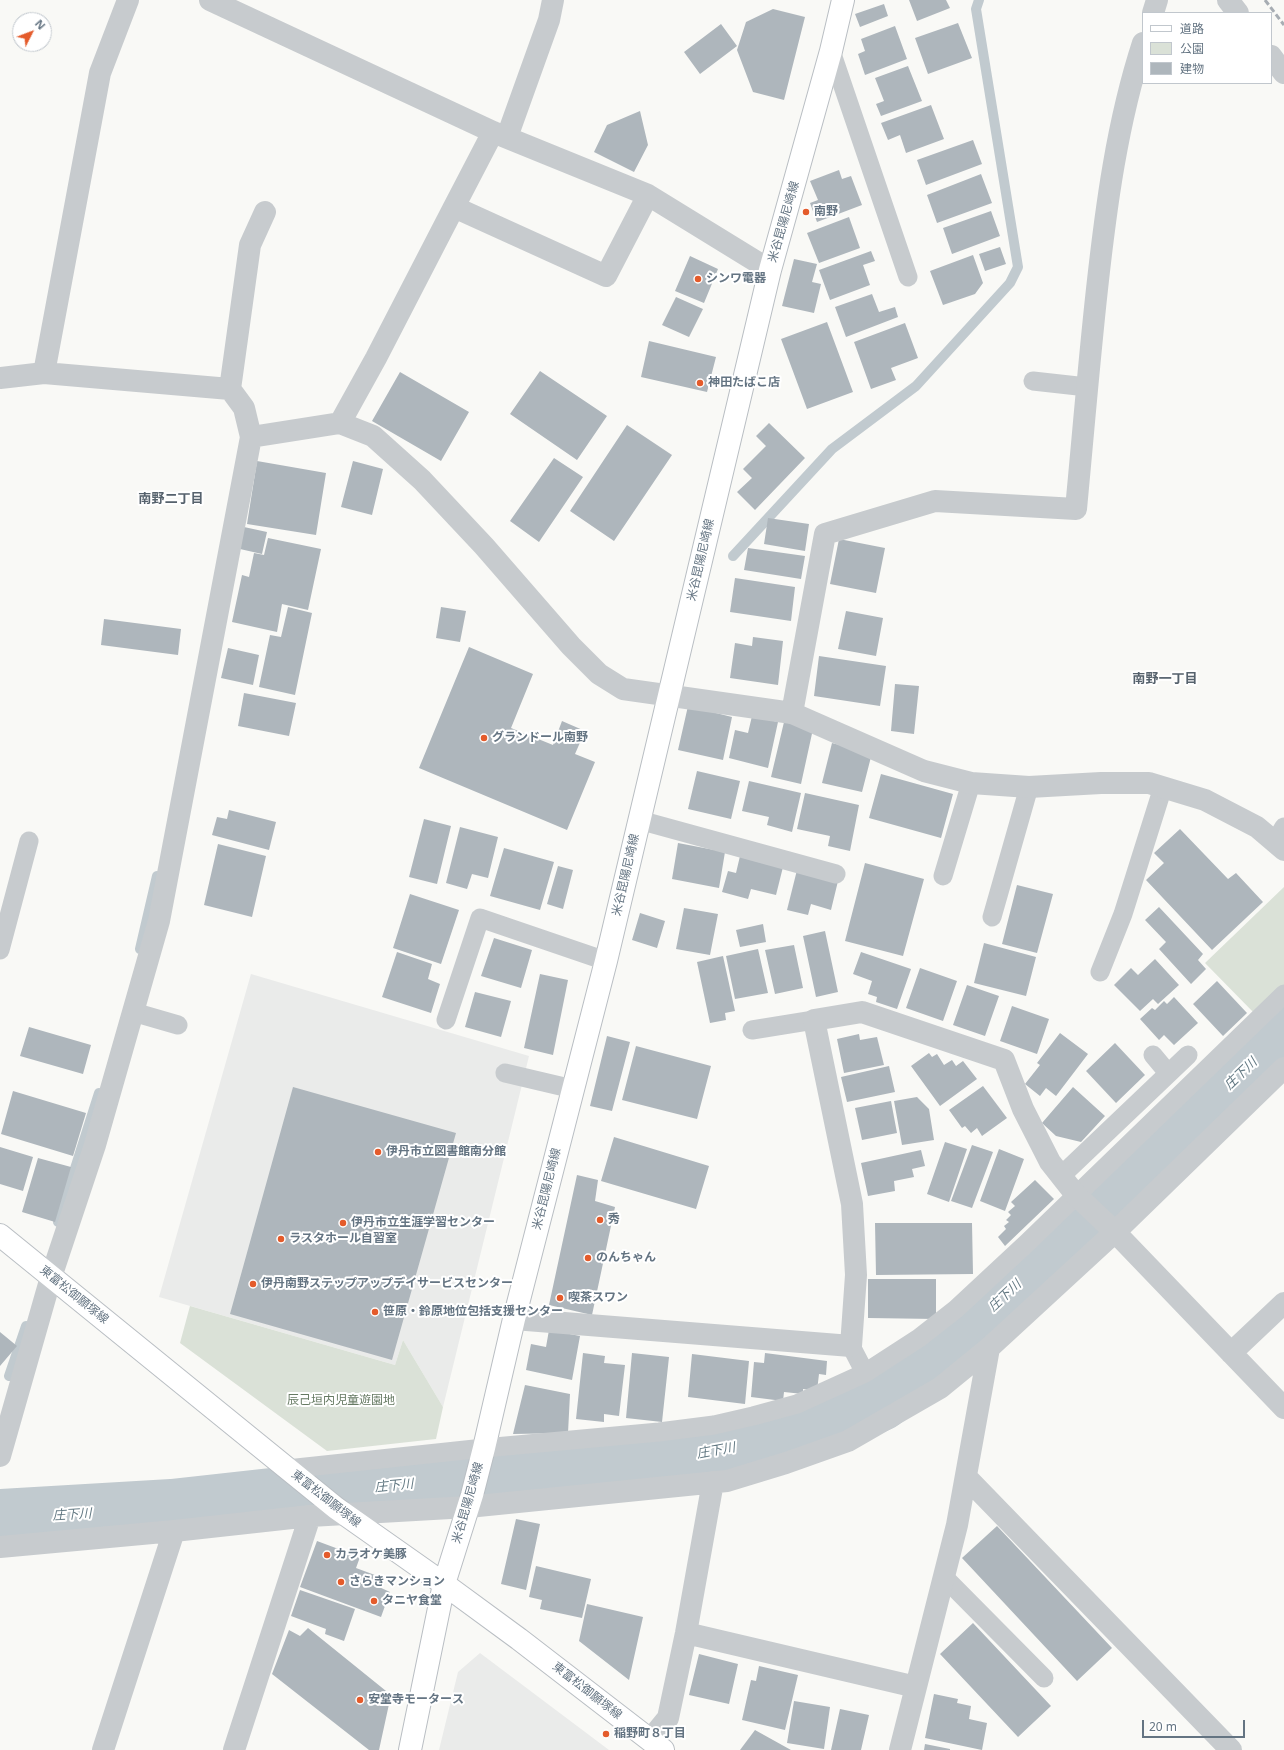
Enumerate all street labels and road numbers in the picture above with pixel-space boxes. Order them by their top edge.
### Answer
street label: 米谷昆陽尼崎線 [766,180,802,264]
street label: 米谷昆陽尼崎線 [685,517,717,603]
street label: 米谷昆陽尼崎線 [610,832,642,918]
street label: 米谷昆陽尼崎線 [530,1147,564,1231]
street label: 東富松御願塚線 [37,1263,111,1327]
street label: 米谷昆陽尼崎線 [450,1461,486,1545]
street label: 東富松御願塚線 [288,1467,364,1531]
street label: 東富松御願塚線 [549,1659,625,1723]

